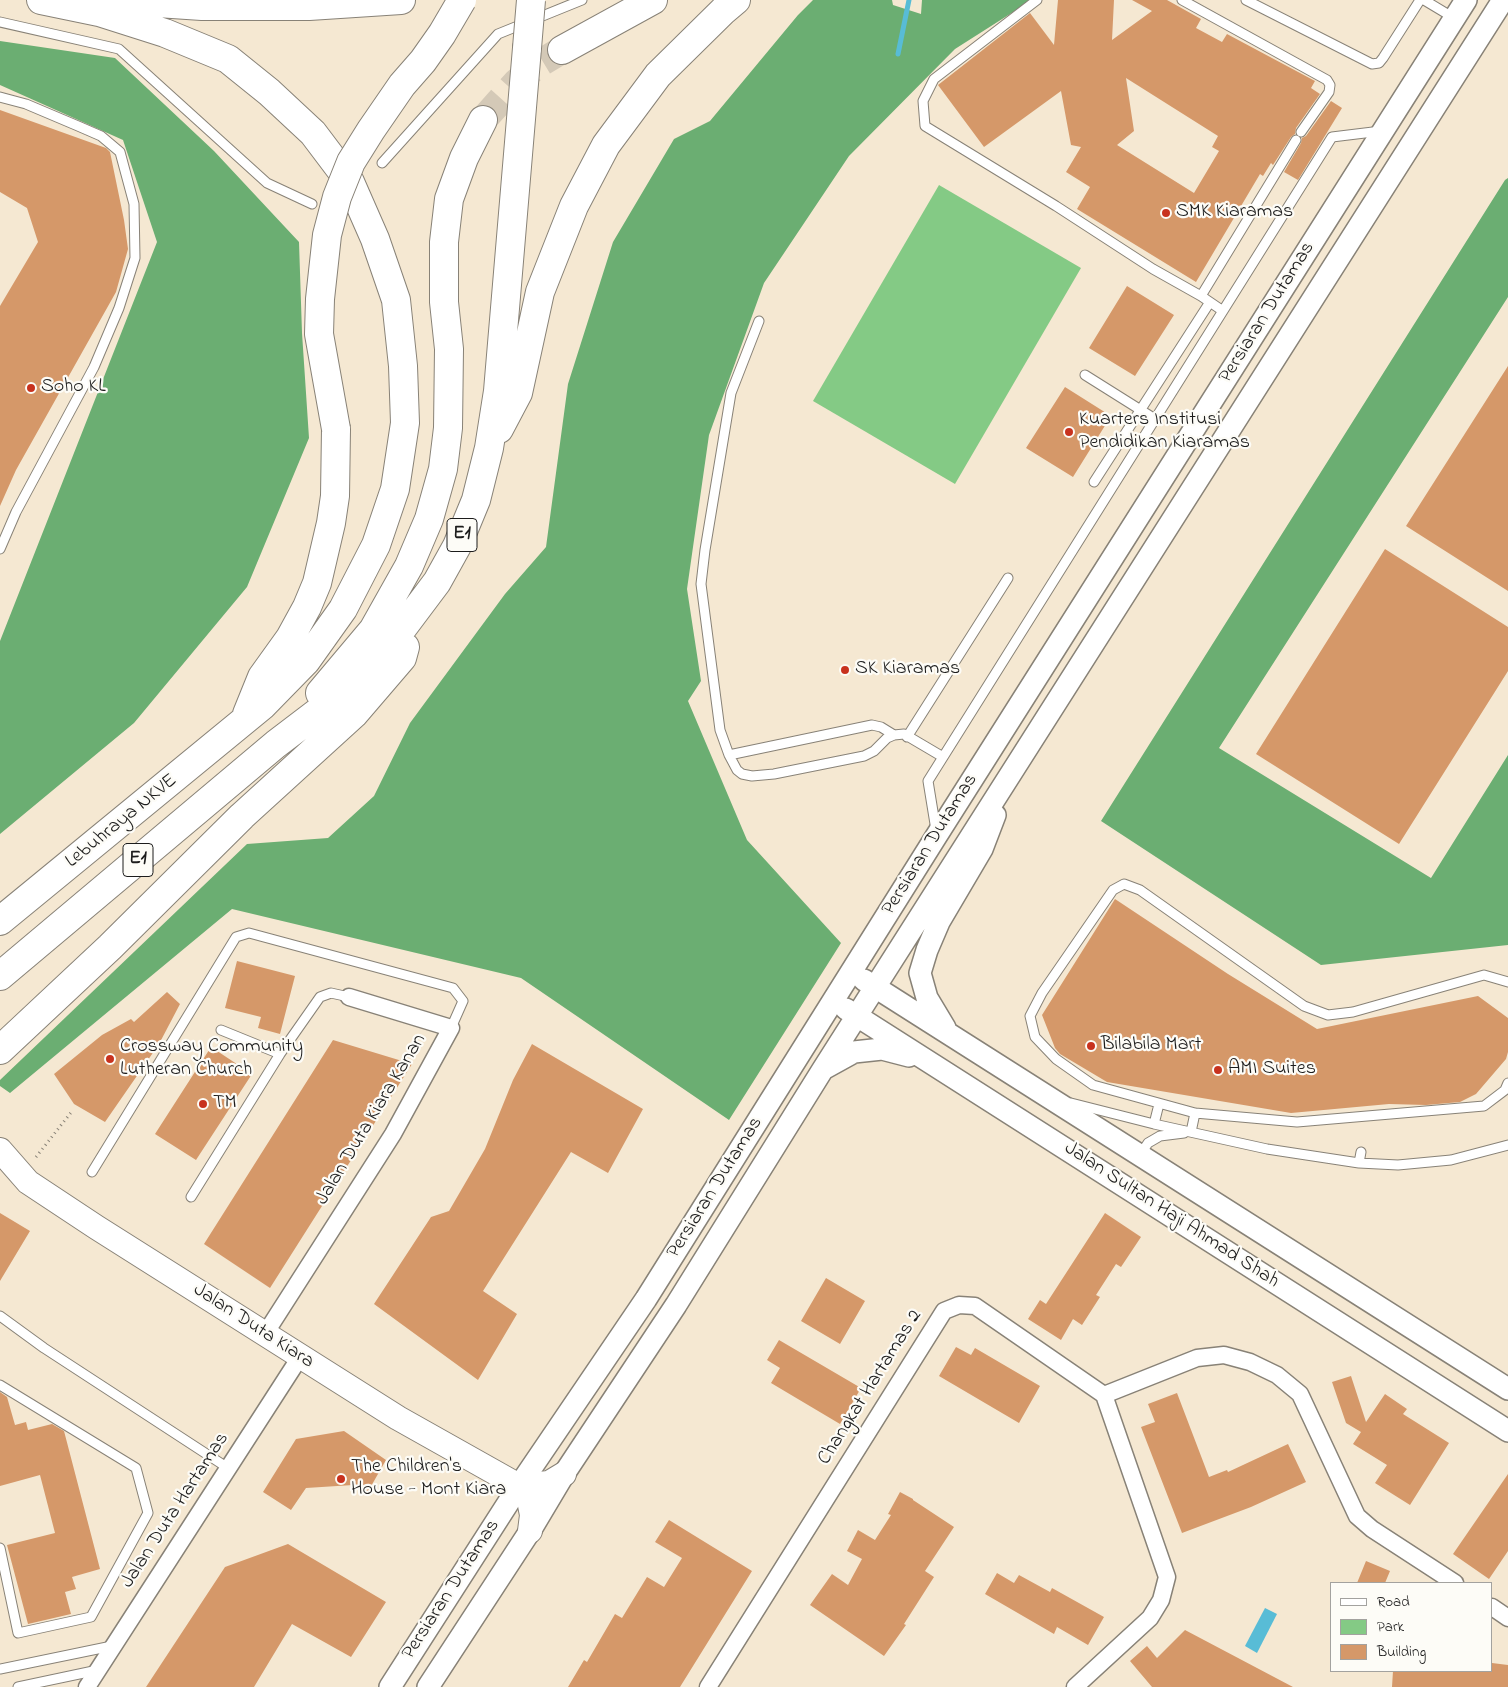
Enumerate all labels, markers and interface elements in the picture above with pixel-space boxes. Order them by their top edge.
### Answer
place label: SMK Kiaramas [1176,201,1293,225]
marker: SMK Kiaramas [1160,207,1172,219]
street label: Persiaran Dutamas [1215,238,1321,388]
place label: Soho KL [41,376,106,400]
marker: Soho KL [25,382,37,394]
place label: Kuarters Institusi Pendidikan Kiaramas [1079,409,1250,456]
marker: Kuarters Institusi Pendidikan Kiaramas [1063,426,1075,438]
road number: E1 [447,518,477,552]
place label: SK Kiaramas [855,658,960,682]
marker: SK Kiaramas [839,664,851,676]
street label: Lebuhraya NKVE [61,770,183,874]
street label: Persiaran Dutamas [878,770,984,920]
road number: E1 [123,844,153,876]
street label: Jalan Duta Kiara Kanan [311,1030,433,1210]
place label: Bilabila Mart [1101,1034,1201,1058]
place label: Crossway Community Lutheran Church [120,1036,303,1083]
marker: Bilabila Mart [1085,1040,1097,1052]
marker: Crossway Community Lutheran Church [104,1053,116,1065]
place label: AMI Suites [1228,1058,1316,1082]
marker: AMI Suites [1212,1064,1224,1076]
place label: TM [213,1092,237,1116]
marker: TM [197,1098,209,1110]
street label: Persiaran Dutamas [663,1113,769,1263]
street label: Jalan Sultan Haji Ahmad Shah [1059,1137,1283,1295]
street label: Jalan Duta Kiara [188,1279,318,1375]
street label: Changkat Hartamas 2 [814,1306,928,1470]
street label: Jalan Duta Hartamas [117,1429,235,1593]
place label: The Children's House - Mont Kiara [351,1456,506,1503]
marker: The Children's House - Mont Kiara [335,1473,347,1485]
street label: Persiaran Dutamas [398,1516,506,1664]
legend [1330,1582,1493,1672]
text: Road [1377,1591,1410,1613]
text: Park [1377,1616,1404,1638]
text: Building [1377,1641,1426,1663]

